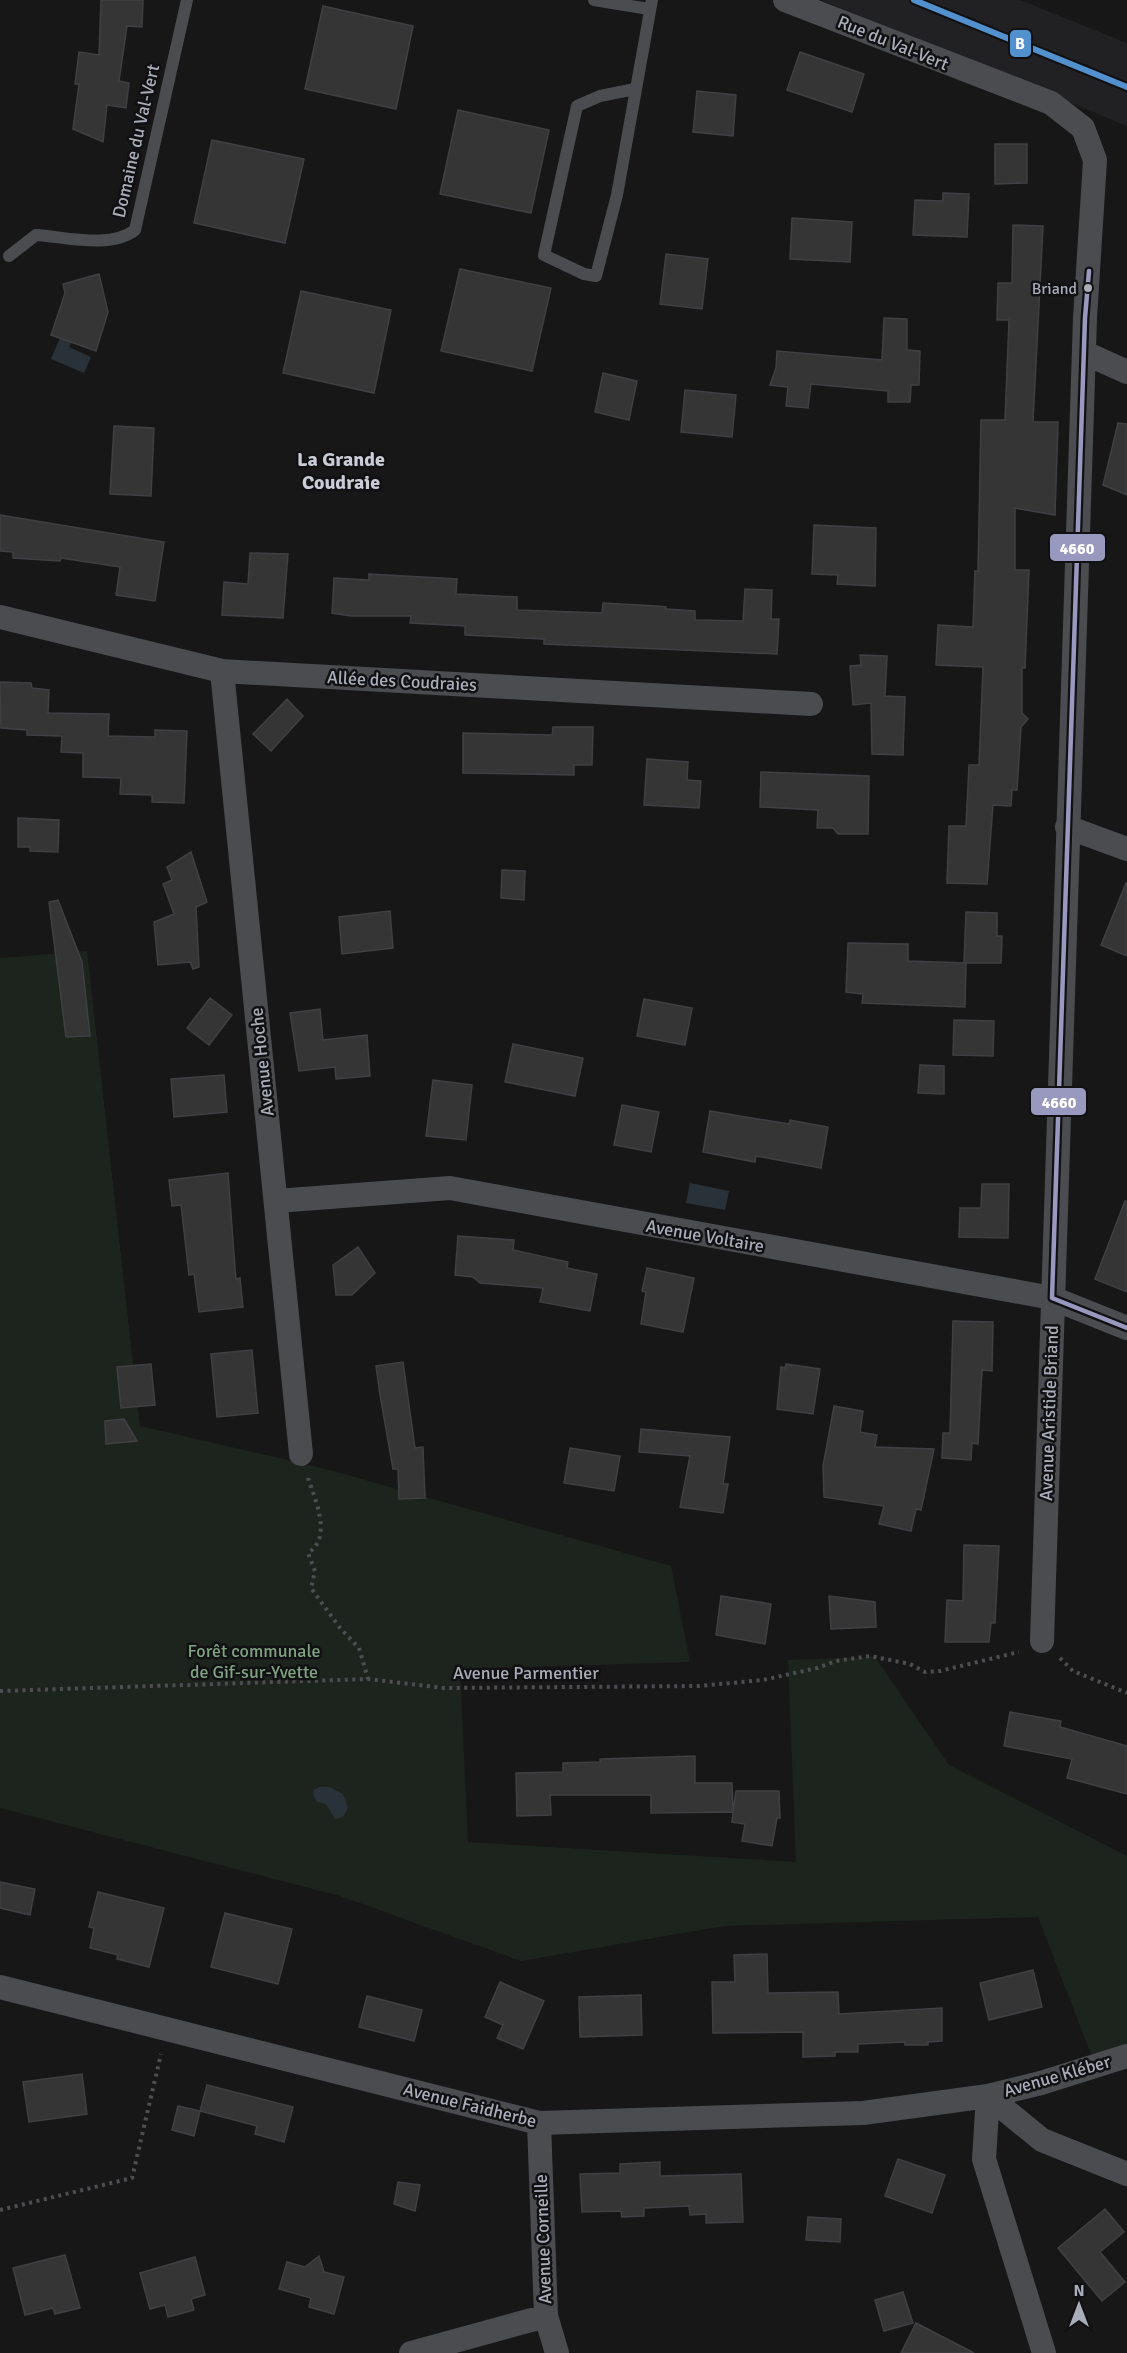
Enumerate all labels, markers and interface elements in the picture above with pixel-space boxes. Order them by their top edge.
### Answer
street label: Rue du Val-Vert [834,11,952,75]
line badge: B [1009,29,1032,58]
text: B [1015,34,1025,54]
street label: Domaine du Val-Vert [108,62,164,220]
place label: Briand [1032,279,1077,299]
marker: Briand [1082,282,1094,294]
district label: La Grande Coudraie [297,447,385,495]
line badge: 4660 [1049,533,1106,562]
text: 4660 [1060,539,1095,559]
street label: Allée des Coudraies [326,666,478,696]
street label: Avenue Hoche [245,1007,279,1117]
line badge: 4660 [1030,1087,1087,1116]
text: 4660 [1042,1093,1077,1113]
street label: Avenue Voltaire [644,1215,766,1257]
street label: Avenue Aristide Briand [1035,1325,1063,1501]
park label: Forêt communale de Gif-sur-Yvette [187,1640,321,1683]
street label: Avenue Parmentier [453,1662,599,1684]
street label: Avenue Kléber [1001,2050,1113,2102]
street label: Avenue Faidherbe [401,2078,539,2132]
street label: Avenue Corneille [530,2174,556,2304]
north arrow [1049,2275,1109,2335]
text: N [1073,2281,1085,2301]

